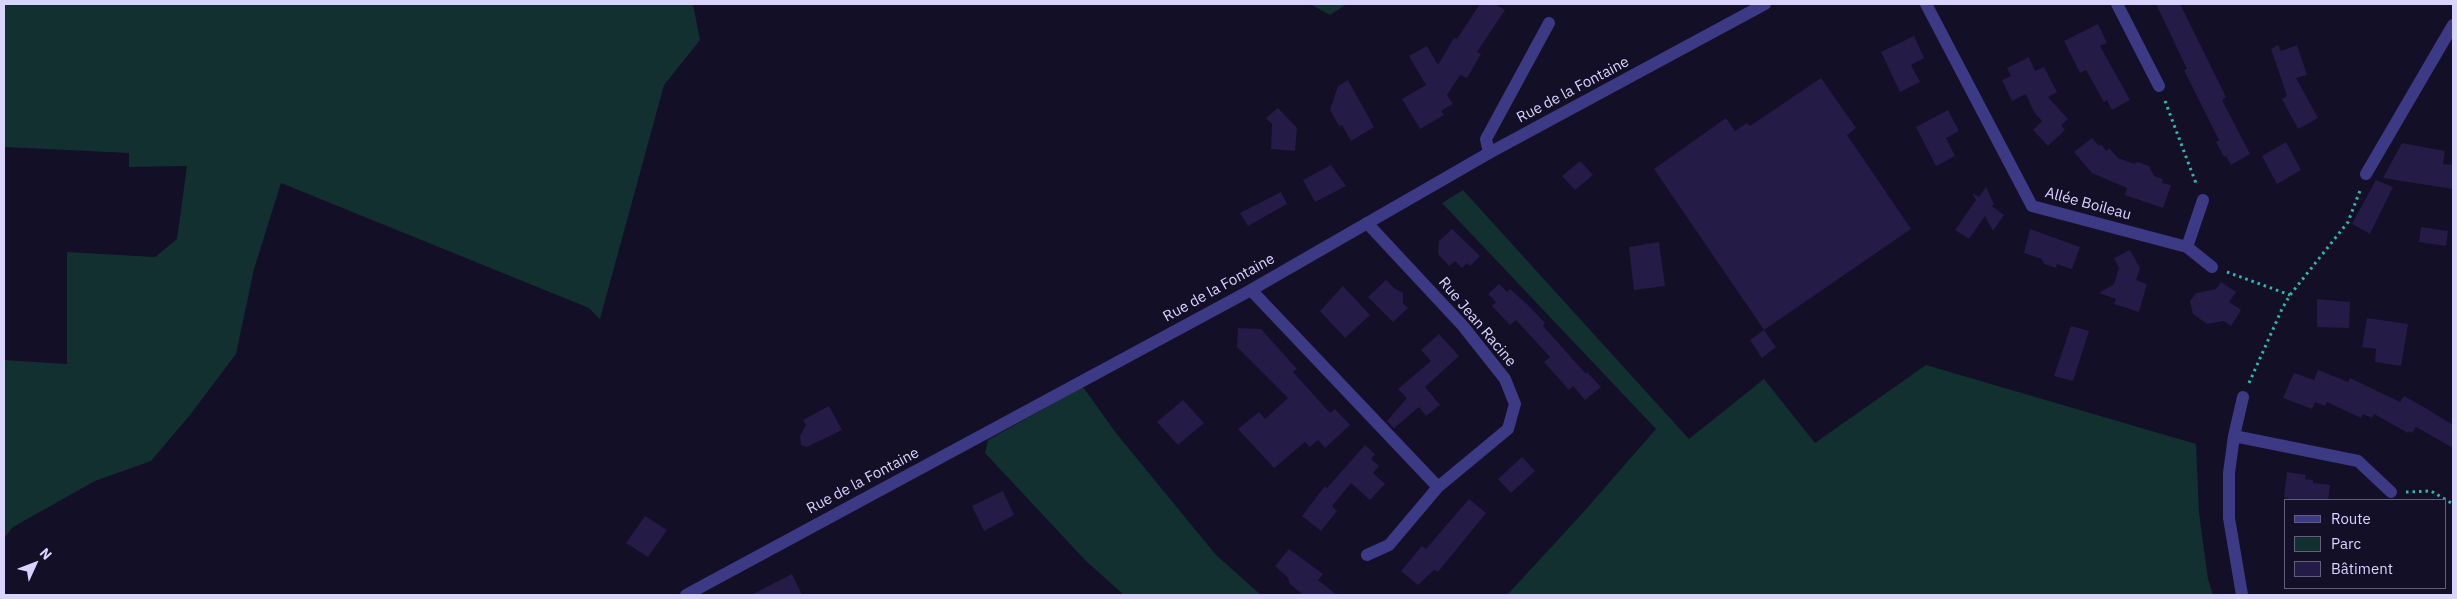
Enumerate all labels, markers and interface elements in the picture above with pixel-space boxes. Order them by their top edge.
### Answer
street label: Rue de la Fontaine [1514,53,1632,127]
street label: Allée Boileau [2043,184,2133,224]
street label: Rue de la Fontaine [1160,250,1278,326]
street label: Rue Jean Racine [1434,274,1520,370]
street label: Rue de la Fontaine [804,444,922,518]
legend [2284,499,2447,589]
text: Route [2331,509,2371,528]
text: Parc [2331,534,2361,553]
north arrow [10,539,60,589]
text: N [36,544,56,564]
text: Bâtiment [2331,559,2393,578]

